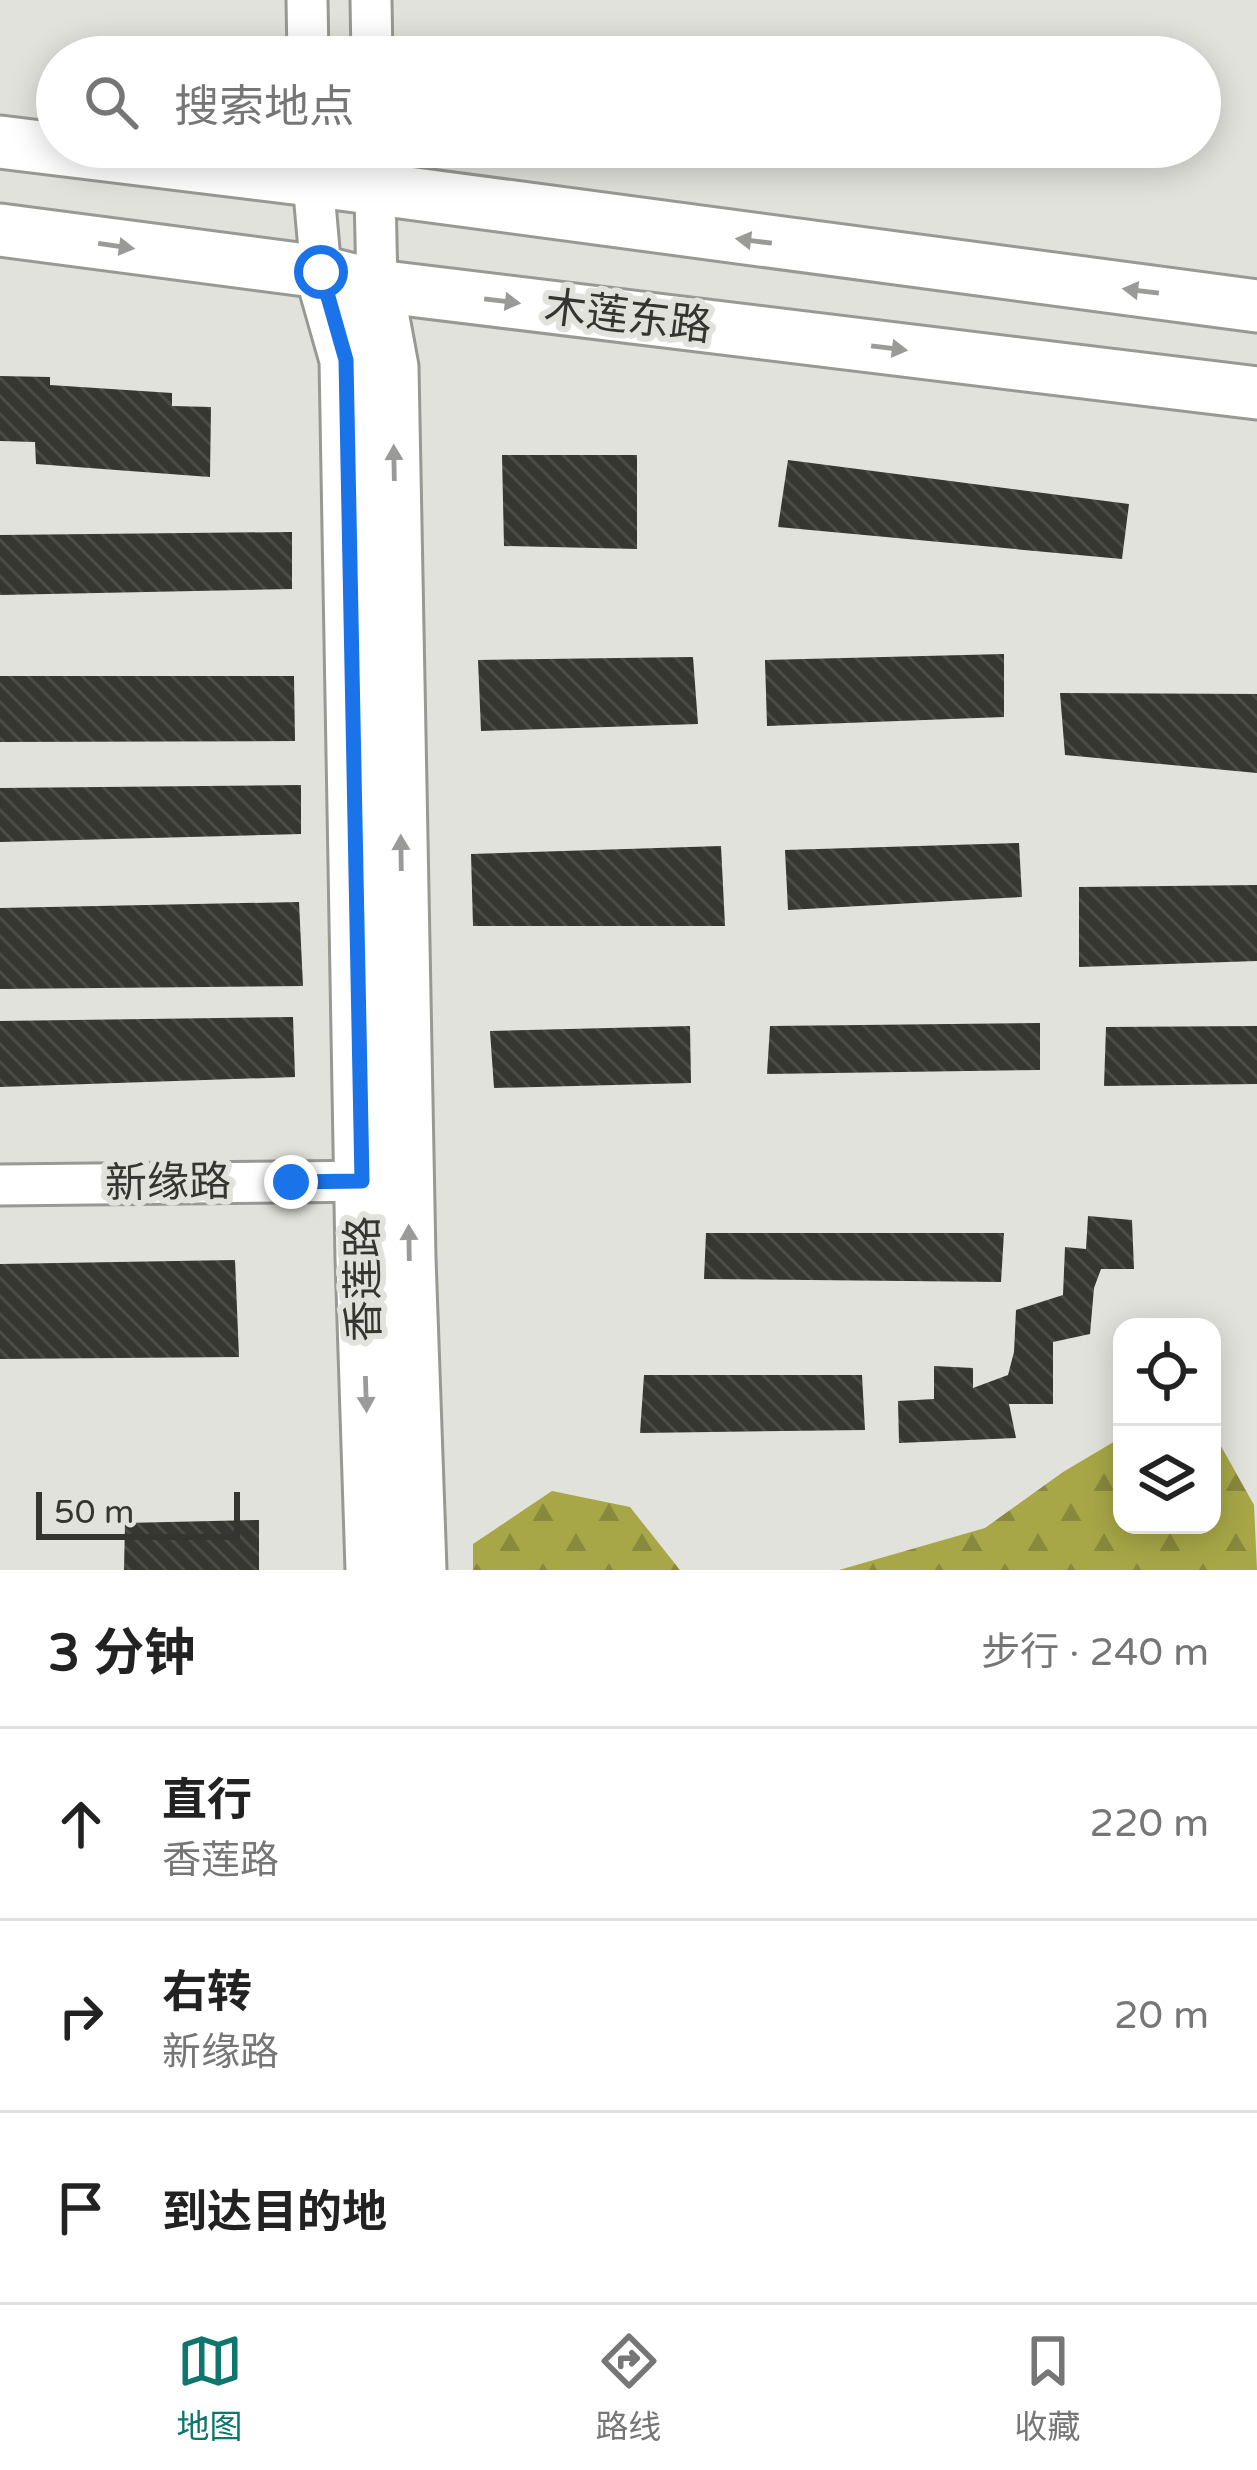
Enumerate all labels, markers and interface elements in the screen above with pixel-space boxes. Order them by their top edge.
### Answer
search box [36,36,1221,168]
icon: search [78,69,144,135]
text: 搜索地点 [174,81,354,135]
one-way arrow [735,231,772,250]
one-way arrow [98,237,135,256]
route start [294,245,348,299]
street label: 木莲东路 [542,281,714,353]
one-way arrow [1122,281,1159,300]
one-way arrow [483,292,521,311]
one-way arrow [871,339,908,358]
one-way arrow [385,443,404,481]
one-way arrow [392,833,411,871]
route end [264,1155,318,1209]
street label: 新缘路 [105,1156,231,1210]
street label: 香莲路 [337,1216,391,1342]
one-way arrow [399,1223,418,1261]
map controls [1113,1318,1221,1534]
button: locate [1113,1318,1221,1426]
one-way arrow [357,1376,376,1414]
button: layers [1113,1426,1221,1534]
scale bar [36,1486,240,1539]
text: 50 m [54,1493,134,1532]
text: 3 分钟 [48,1623,195,1685]
text: 步行 · 240 m [981,1629,1209,1676]
text: 直行 [162,1774,252,1828]
icon: ahead [48,1791,114,1857]
text: 220 m [1090,1800,1209,1847]
text: 香莲路 [162,1837,279,1884]
text: 右转 [162,1966,252,2020]
icon: right [48,1983,114,2049]
text: 20 m [1114,1992,1209,2039]
text: 新缘路 [162,2029,279,2076]
icon: arrive [48,2175,114,2241]
text: 到达目的地 [162,2186,387,2240]
tab: 地图 [177,2328,243,2448]
tab: 路线 [596,2328,662,2448]
tab: 收藏 [1015,2328,1081,2448]

